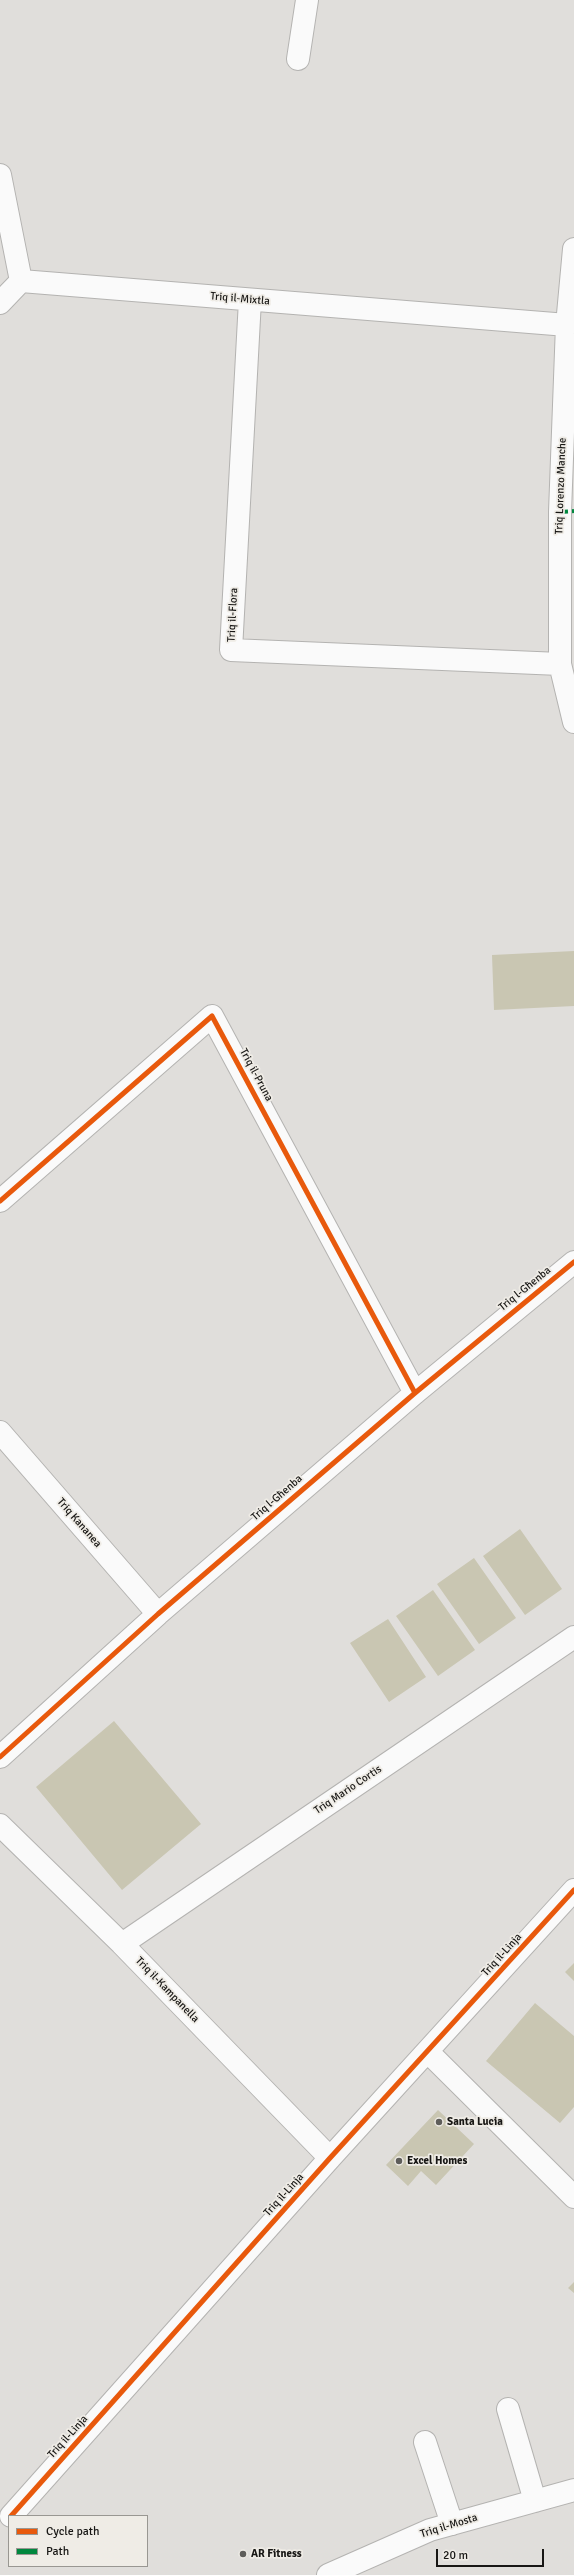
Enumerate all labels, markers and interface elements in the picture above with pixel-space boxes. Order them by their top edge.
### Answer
street label: Triq il-Mixtla [210,290,270,308]
street label: Triq Lorenzo Manche [553,437,569,535]
street label: Triq il-Flora [225,587,241,643]
street label: Triq il-Pruna [237,1046,275,1104]
street label: Triq l-Għenba [496,1264,554,1314]
street label: Triq l-Għenba [249,1472,305,1524]
street label: Triq Kananea [54,1496,104,1550]
street label: Triq Mario Cortis [312,1763,384,1817]
street label: Triq il-Linja [479,1931,525,1979]
street label: Triq il-Kampanella [132,1954,202,2026]
place label: Santa Lucia [447,2115,503,2129]
marker: Santa Lucia [434,2117,444,2127]
place label: Excel Homes [407,2154,467,2168]
marker: Excel Homes [394,2156,404,2166]
street label: Triq il-Linja [261,2171,307,2219]
street label: Triq il-Linja [45,2413,91,2461]
street label: Triq il-Mosta [419,2511,479,2541]
legend [8,2515,148,2567]
text: Cycle path [46,2524,99,2539]
scale bar [438,2541,546,2567]
text: Path [46,2544,69,2559]
place label: AR Fitness [251,2547,302,2561]
text: 20 m [443,2548,468,2563]
marker: AR Fitness [238,2549,248,2559]

